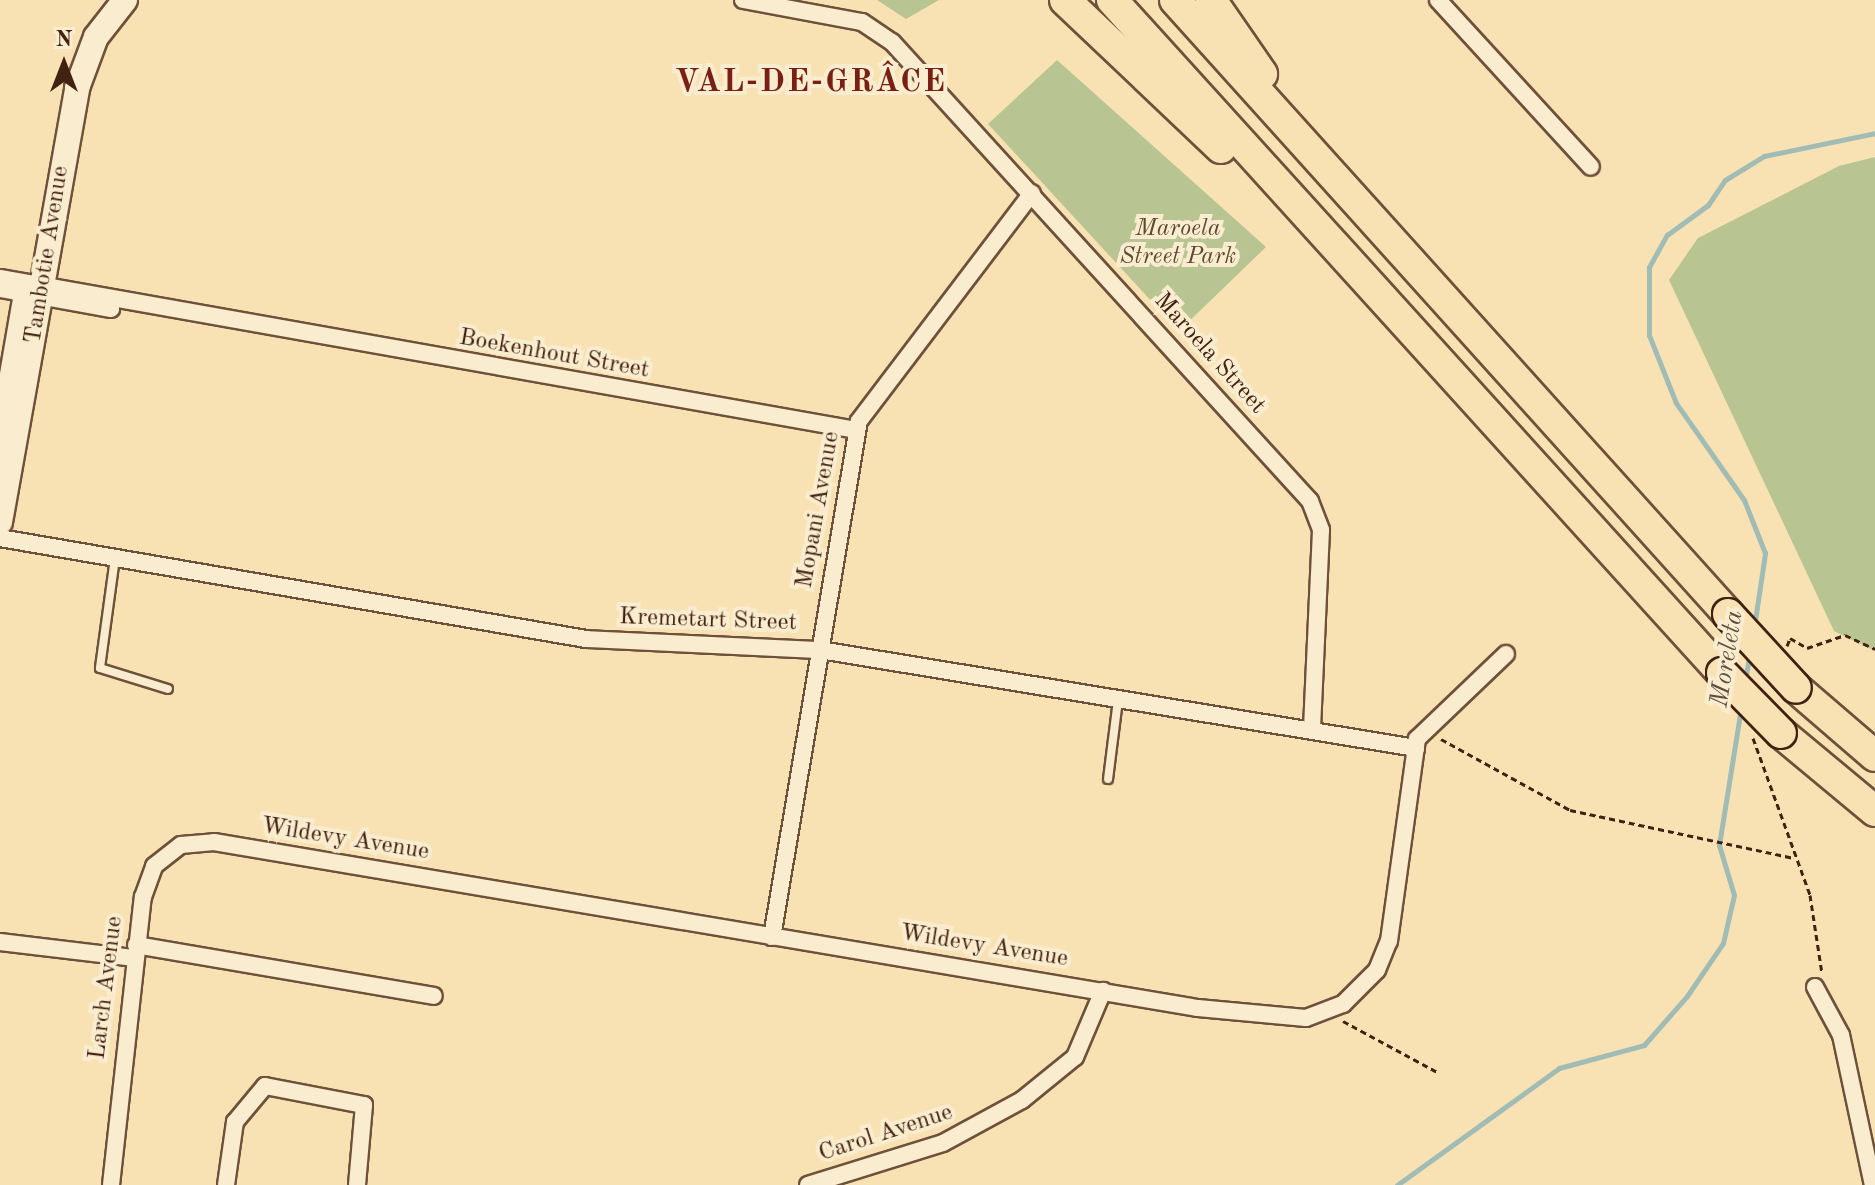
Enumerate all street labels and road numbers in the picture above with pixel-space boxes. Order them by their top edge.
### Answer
street label: Tambotie Avenue [20,164,76,346]
street label: Maroela Street [1147,287,1271,421]
street label: Boekenhout Street [457,324,651,386]
street label: Mopani Avenue [791,429,847,591]
street label: Kremetart Street [619,604,797,638]
street label: Wildevy Avenue [259,813,431,867]
street label: Larch Avenue [84,915,130,1061]
street label: Wildevy Avenue [898,920,1070,974]
street label: Carol Avenue [815,1099,957,1169]

